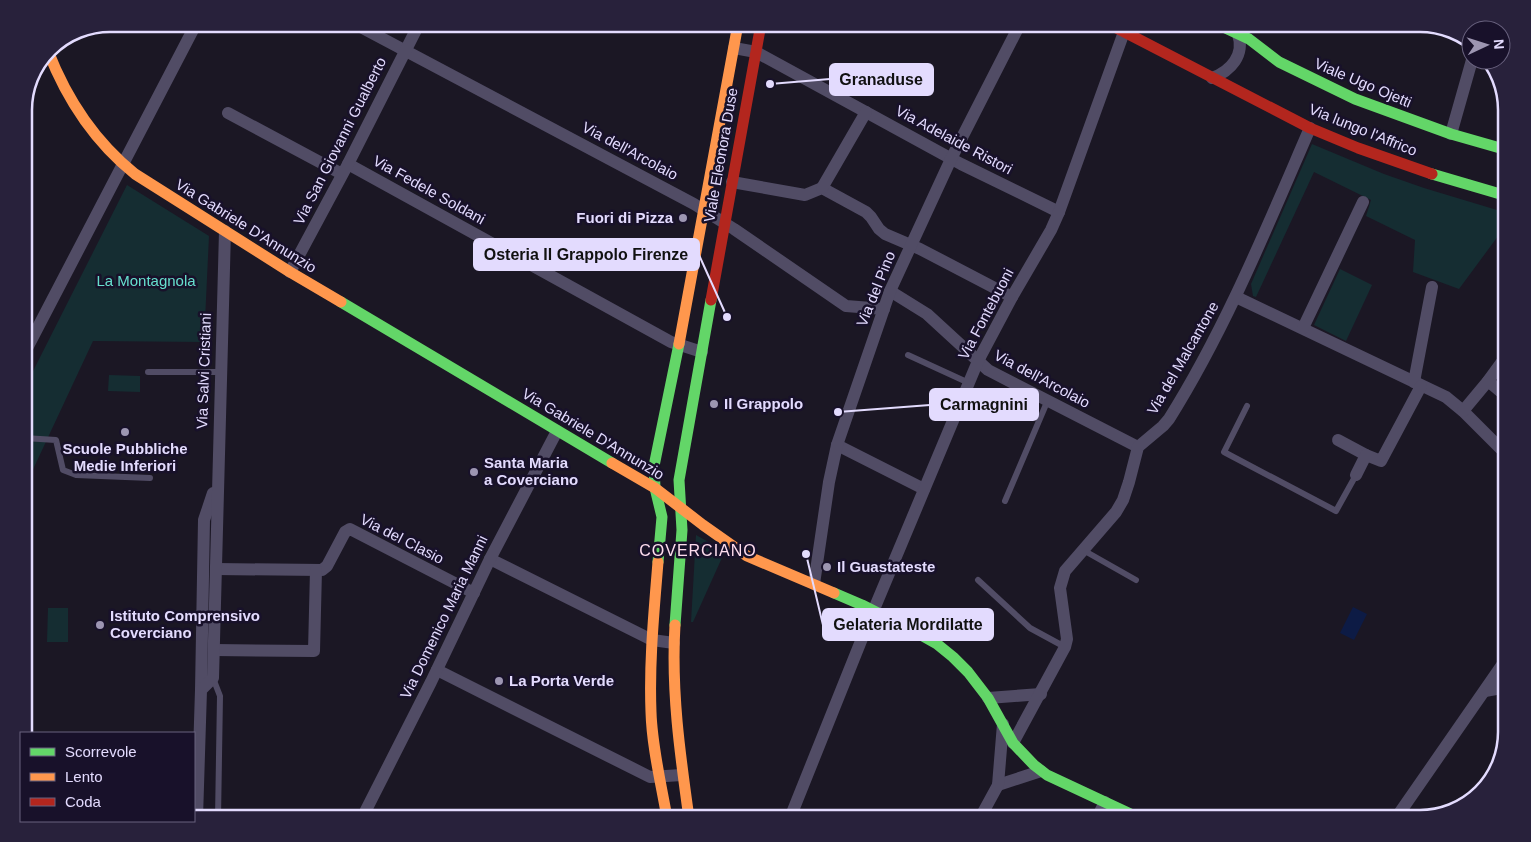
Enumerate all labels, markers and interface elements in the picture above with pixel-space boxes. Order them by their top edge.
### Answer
north arrow [1461,20,1511,70]
text: N [1491,38,1507,50]
street label: Via San Giovanni Gualberto [290,54,389,227]
street label: Viale Ugo Ojetti [1312,54,1414,111]
callout: Granaduse [830,64,933,95]
text: Granaduse [839,71,923,88]
street label: Viale Eleonora Duse [700,86,741,224]
street label: Via lungo l'Affrico [1307,100,1420,159]
street label: Via Adelaide Ristori [893,102,1016,178]
street label: Via dell'Arcolaio [579,118,681,183]
street label: Via Fedele Soldani [370,152,488,227]
street label: Via Gabriele D'Annunzio [173,175,320,276]
place label: Fuori di Pizza [576,209,674,226]
marker: Fuori di Pizza [677,212,689,224]
callout: Osteria Il Grappolo Firenze [474,239,699,270]
text: Osteria Il Grappolo Firenze [484,246,688,263]
street label: Via del Pino [853,249,898,329]
street label: Via Fontebuoni [954,265,1017,362]
park label: La Montagnola [96,272,196,289]
street label: Via del Malcantone [1143,298,1222,417]
street label: Via Salvi Cristiani [193,313,214,429]
street label: Via dell'Arcolaio [991,346,1093,411]
street label: Via Gabriele D'Annunzio [519,384,667,483]
callout: Carmagnini [930,389,1038,420]
place label: Il Grappolo [724,395,803,412]
text: Carmagnini [940,396,1028,413]
marker: Il Grappolo [708,398,720,410]
marker: Scuole Pubbliche Medie Inferiori [119,426,131,438]
place label: Scuole Pubbliche Medie Inferiori [62,440,188,474]
place label: Santa Maria a Coverciano [484,454,578,488]
marker: Santa Maria a Coverciano [468,466,480,478]
street label: Via del Clasio [358,510,447,567]
street label: Via Domenico Maria Manni [396,532,491,701]
district label: COVERCIANO [639,542,757,559]
place label: Il Guastateste [837,558,935,575]
marker: Il Guastateste [821,561,833,573]
place label: Istituto Comprensivo Coverciano [110,607,260,641]
callout: Gelateria Mordilatte [823,609,993,640]
text: Gelateria Mordilatte [833,616,983,633]
marker: Istituto Comprensivo Coverciano [94,619,106,631]
place label: La Porta Verde [509,672,614,689]
marker: La Porta Verde [493,675,505,687]
legend [20,732,195,822]
text: Scorrevole [65,743,137,760]
text: Lento [65,768,103,785]
text: Coda [65,793,102,810]

